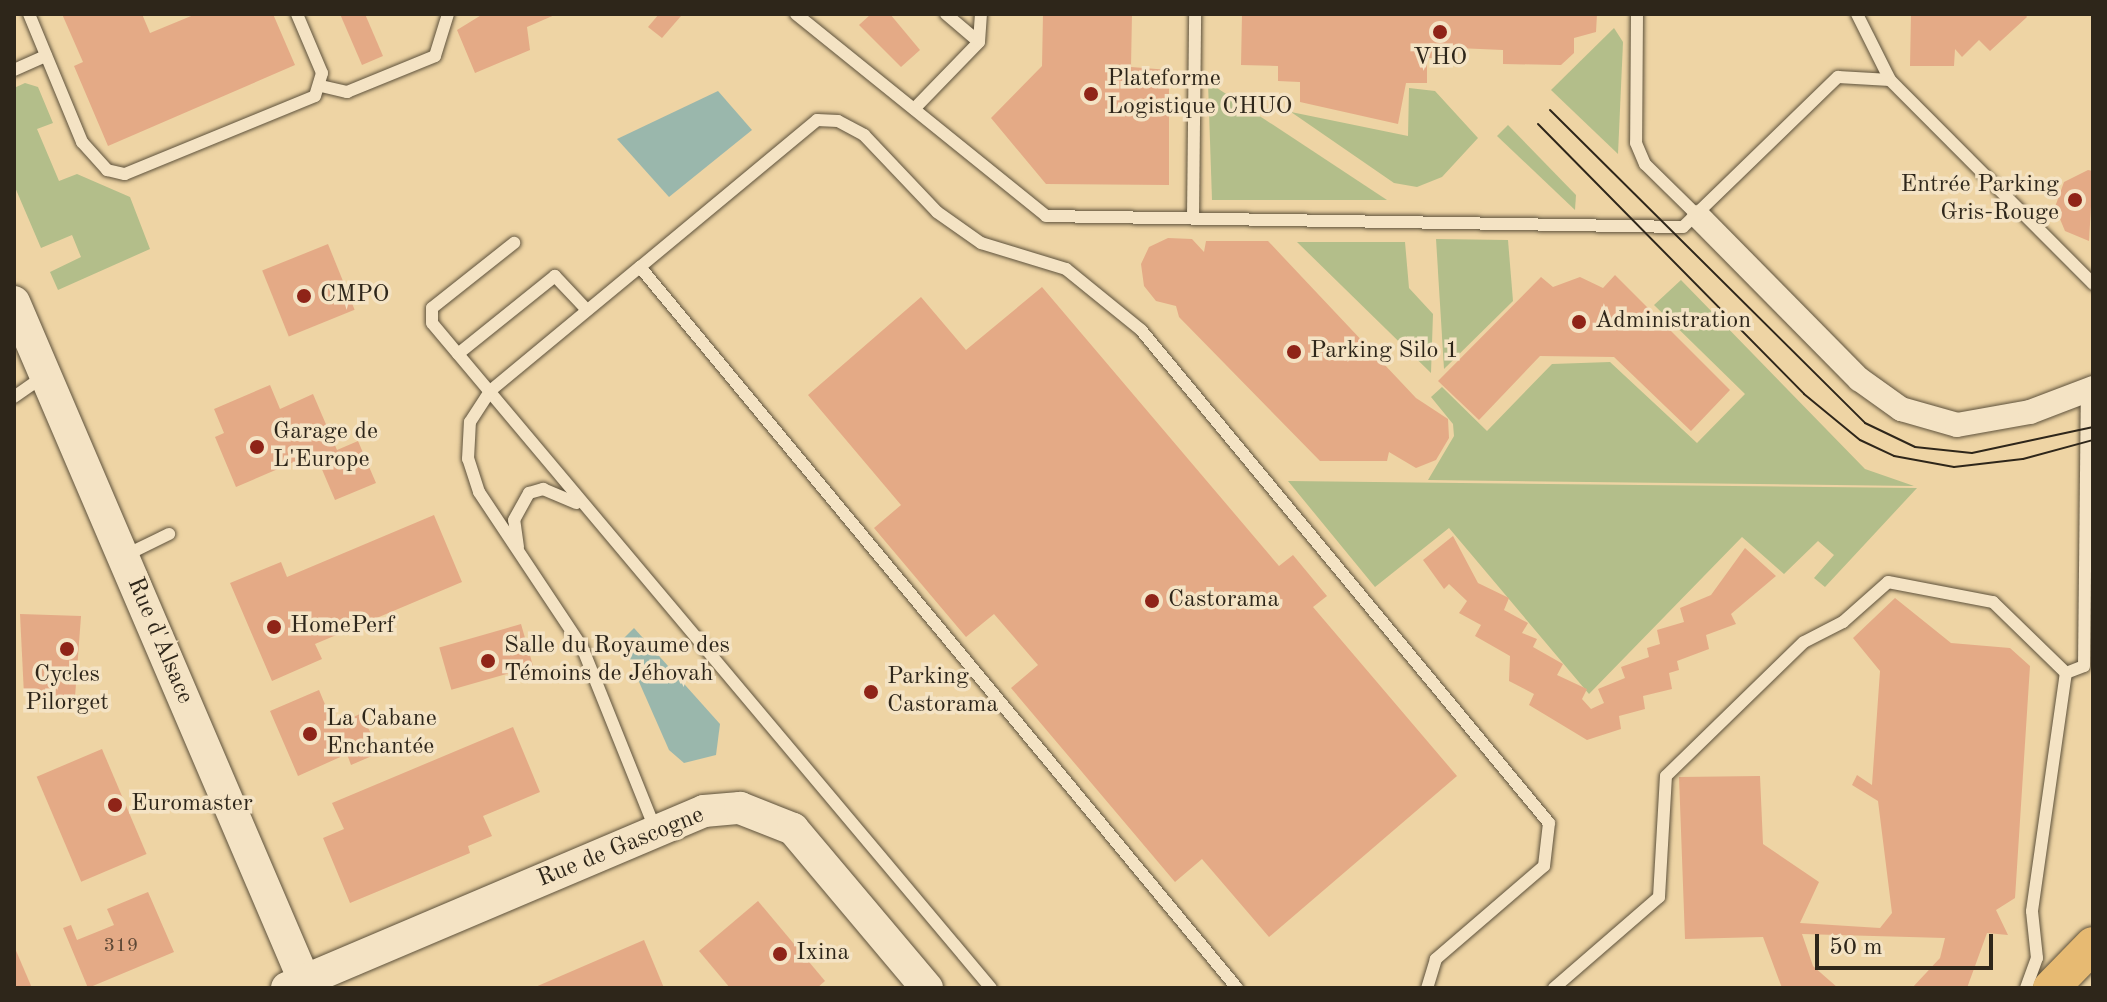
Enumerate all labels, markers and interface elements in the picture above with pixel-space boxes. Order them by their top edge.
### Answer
marker: VHO [1431,23,1449,41]
place label: VHO [1413,45,1467,73]
place label: Plateforme Logistique CHUO [1107,66,1292,122]
marker: Plateforme Logistique CHUO [1082,85,1100,103]
place label: Entrée Parking Gris-Rouge [1901,172,2059,228]
marker: Entrée Parking Gris-Rouge [2066,191,2084,209]
place label: CMPO [320,282,389,310]
marker: CMPO [295,287,313,305]
place label: Administration [1595,308,1751,336]
marker: Administration [1570,313,1588,331]
place label: Parking Silo 1 [1310,338,1459,366]
marker: Parking Silo 1 [1285,343,1303,361]
place label: Garage de L'Europe [273,419,378,475]
marker: Garage de L'Europe [248,438,266,456]
street label: Rue d'Alsace [119,573,199,709]
place label: Castorama [1168,587,1279,615]
marker: Castorama [1143,592,1161,610]
place label: HomePerf [290,613,395,641]
marker: HomePerf [265,618,283,636]
place label: Salle du Royaume des Témoins de Jéhovah [504,633,730,689]
marker: Cycles Pilorget [58,640,76,658]
marker: Salle du Royaume des Témoins de Jéhovah [479,652,497,670]
place label: Cycles Pilorget [25,662,109,718]
place label: Parking Castorama [887,664,998,720]
marker: Parking Castorama [862,683,880,701]
place label: La Cabane Enchantée [326,706,437,762]
marker: La Cabane Enchantée [301,725,319,743]
place label: Euromaster [131,791,253,819]
marker: Euromaster [106,796,124,814]
street label: Rue de Gascogne [534,802,708,894]
scale bar [1819,918,1997,968]
house number: 319 [104,934,138,958]
text: 50 m [1829,936,1883,960]
place label: Ixina [796,940,849,968]
marker: Ixina [771,945,789,963]

